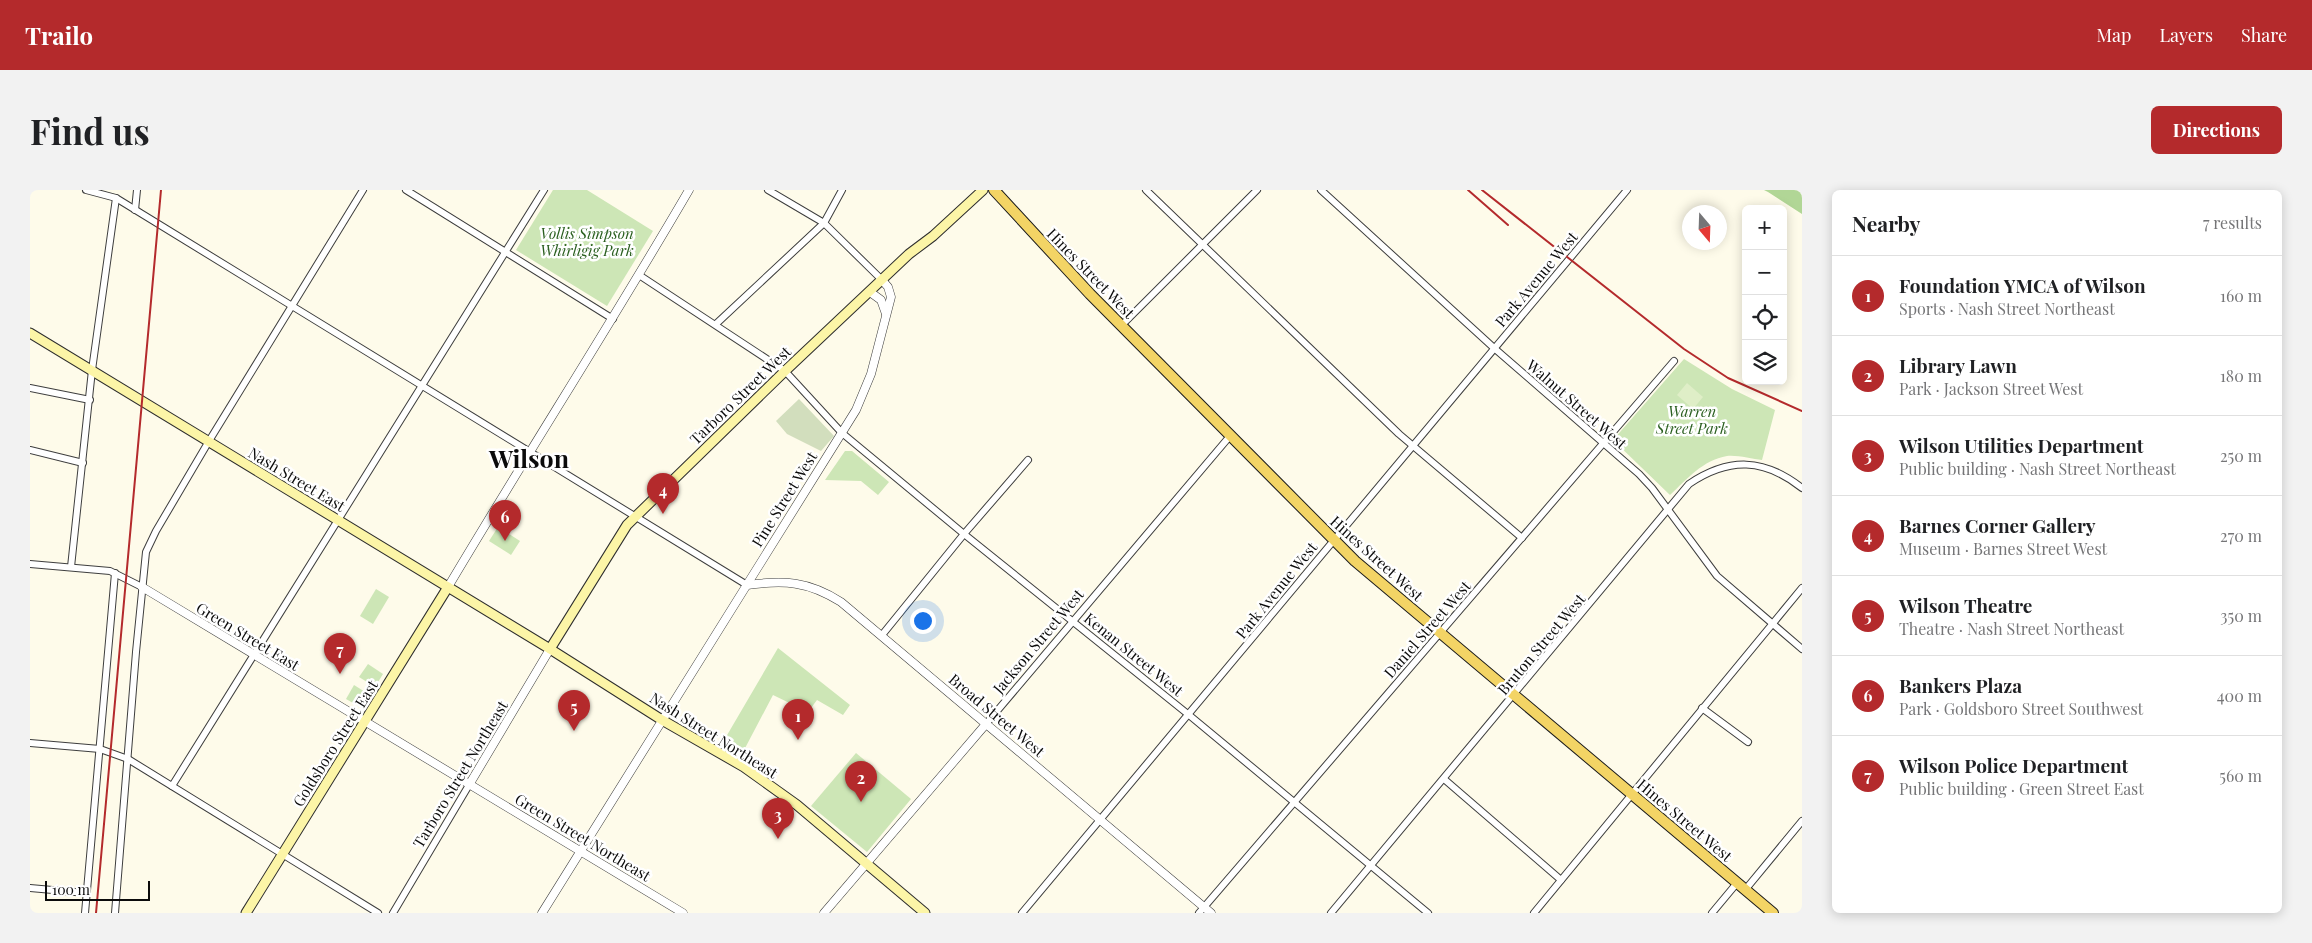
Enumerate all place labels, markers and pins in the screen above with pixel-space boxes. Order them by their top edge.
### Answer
pin: 4 [647,473,679,514]
pin: 6 [489,500,521,541]
pin: 7 [324,633,356,674]
pin: 5 [558,690,590,731]
pin: 1 [782,699,814,740]
pin: 2 [845,761,877,802]
pin: 3 [762,798,794,839]

